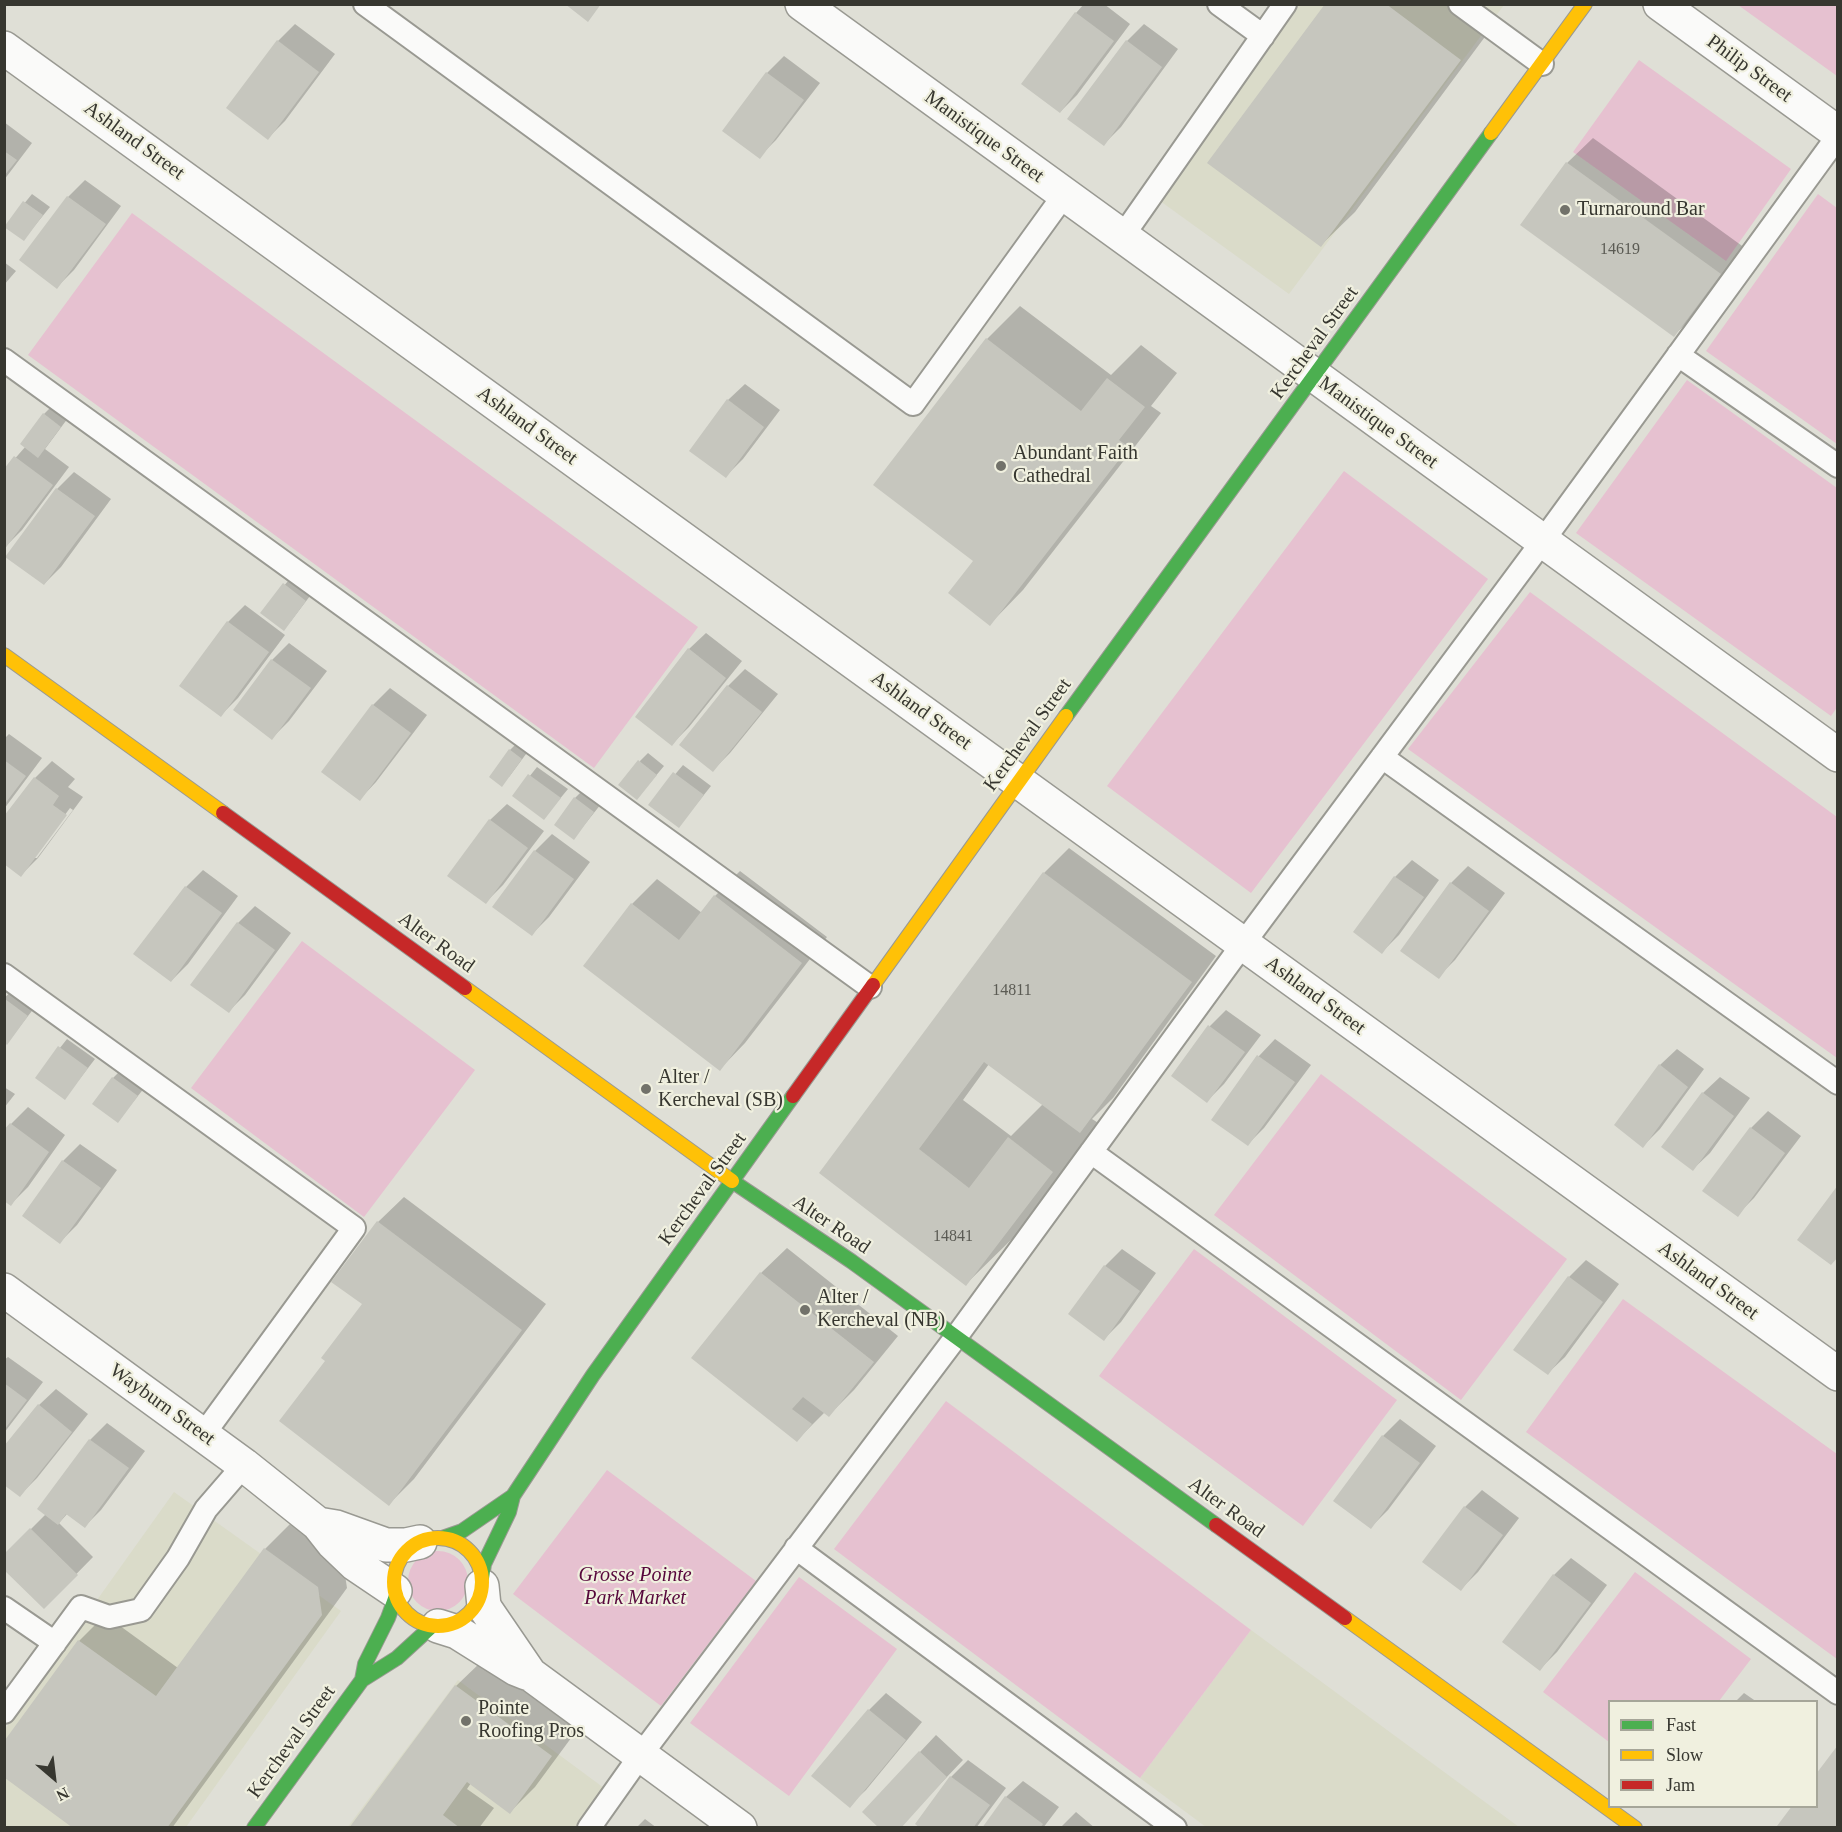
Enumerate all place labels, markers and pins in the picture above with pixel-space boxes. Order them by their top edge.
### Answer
place label: Turnaround Bar [1577,198,1705,222]
marker: Turnaround Bar [1558,203,1572,217]
place label: Abundant Faith Cathedral [1013,442,1138,489]
marker: Abundant Faith Cathedral [994,459,1008,473]
place label: Alter / Kercheval (SB) [658,1066,783,1113]
marker: Alter / Kercheval (SB) [639,1082,653,1096]
place label: Alter / Kercheval (NB) [817,1286,945,1333]
marker: Alter / Kercheval (NB) [798,1303,812,1317]
place label: Pointe Roofing Pros [478,1697,584,1744]
marker: Pointe Roofing Pros [459,1714,473,1728]

